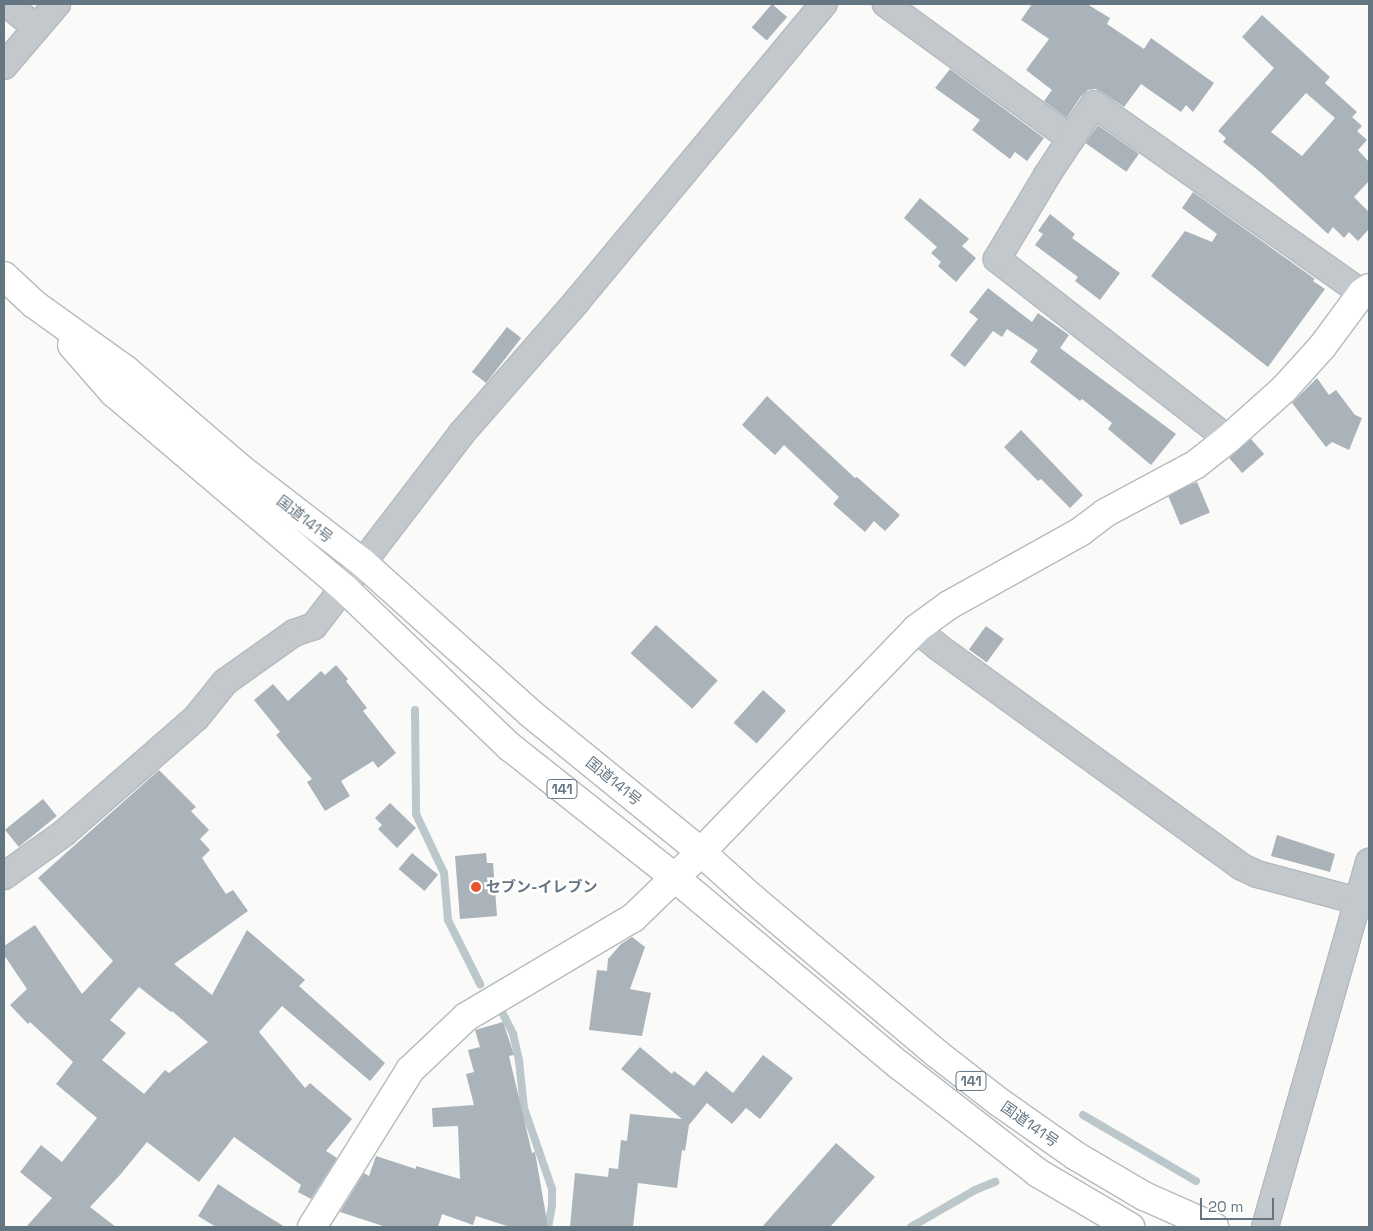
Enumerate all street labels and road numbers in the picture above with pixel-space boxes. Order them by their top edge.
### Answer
street label: 国道141号 [273,491,337,547]
street label: 国道141号 [582,753,646,809]
road number: 141 [546,778,578,801]
road number: 141 [955,1070,987,1092]
street label: 国道141号 [998,1098,1062,1150]

